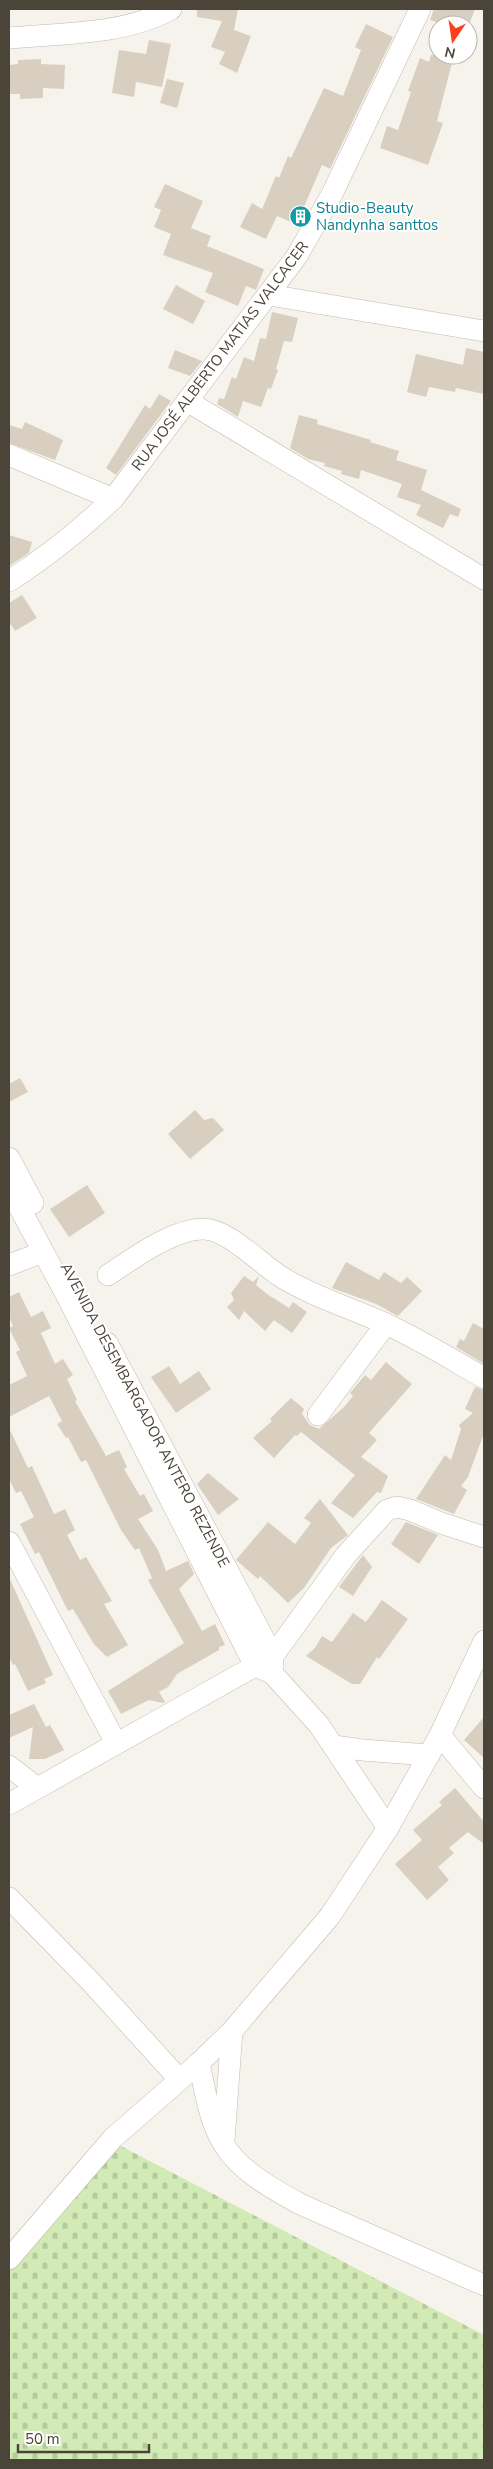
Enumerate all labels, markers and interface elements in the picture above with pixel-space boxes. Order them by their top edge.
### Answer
north arrow [428,15,478,65]
text: N [443,42,457,63]
place label: Studio-Beauty Nandynha santtos [316,198,438,235]
building icon: Studio-Beauty Nandynha santtos [288,205,312,229]
street label: RUA JOSÉ ALBERTO MATIAS VALCACER [127,237,313,475]
street label: AVENIDA DESEMBARGADOR ANTERO REZENDE [56,1259,234,1571]
scale bar [18,2422,149,2454]
text: 50 m [25,2429,60,2449]

